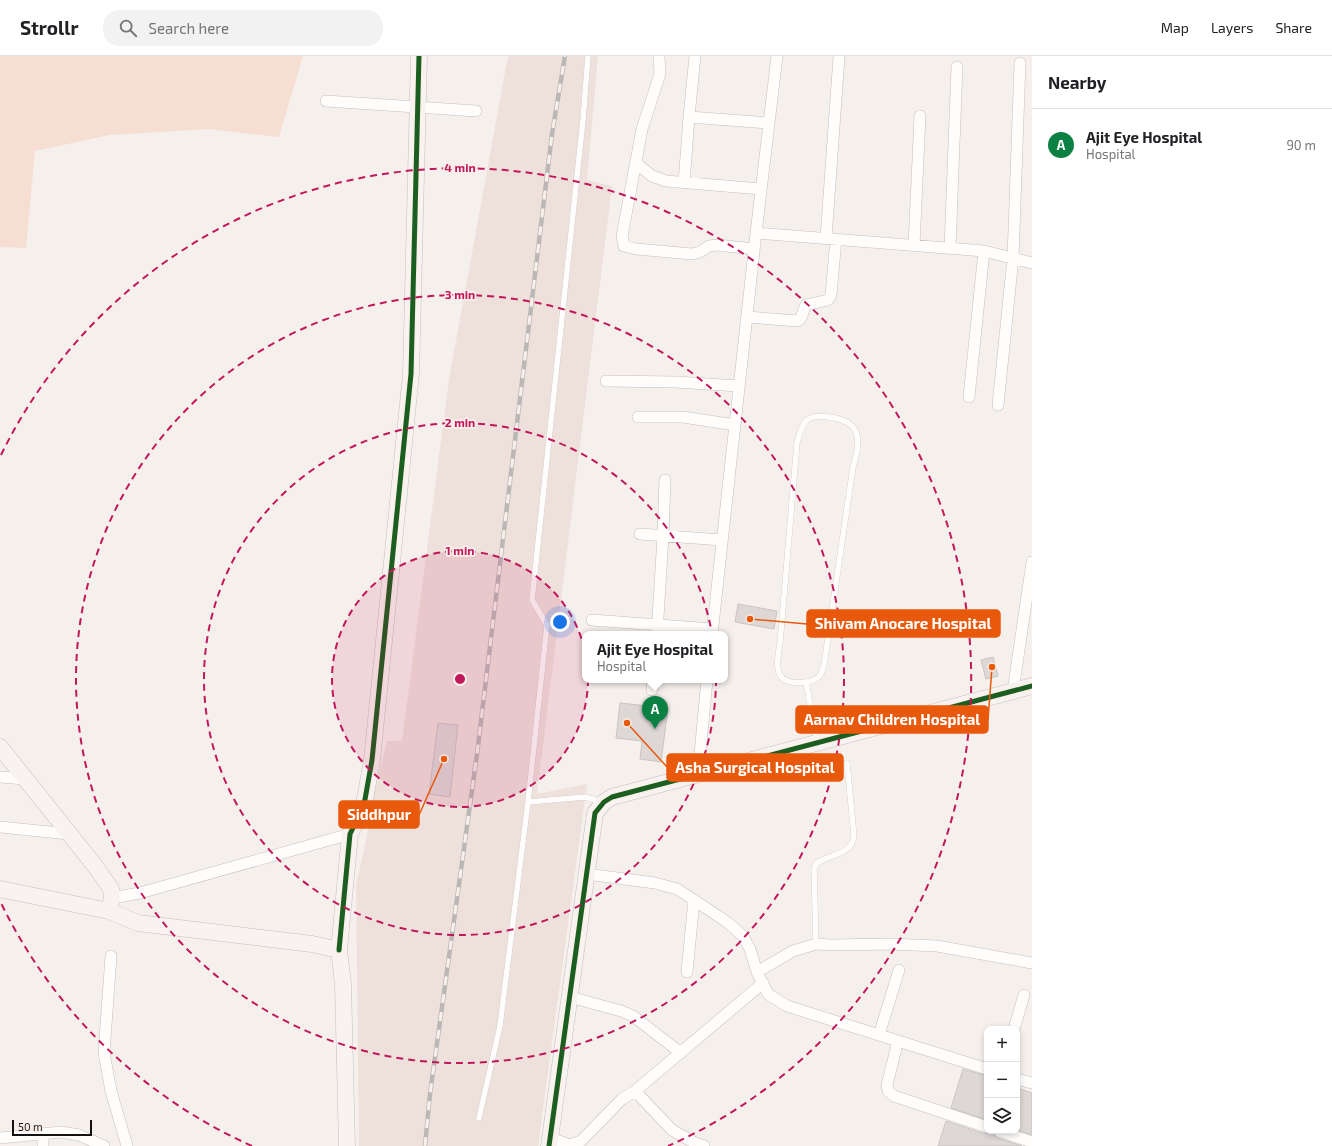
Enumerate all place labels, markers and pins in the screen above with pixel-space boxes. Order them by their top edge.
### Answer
callout: Shivam Anocare Hospital [807,610,1000,637]
centre of rings [453,672,467,686]
pin: A [642,696,668,729]
callout: Aarnav Children Hospital [796,706,988,733]
callout: Asha Surgical Hospital [667,754,843,781]
callout: Siddhpur [339,801,419,828]

